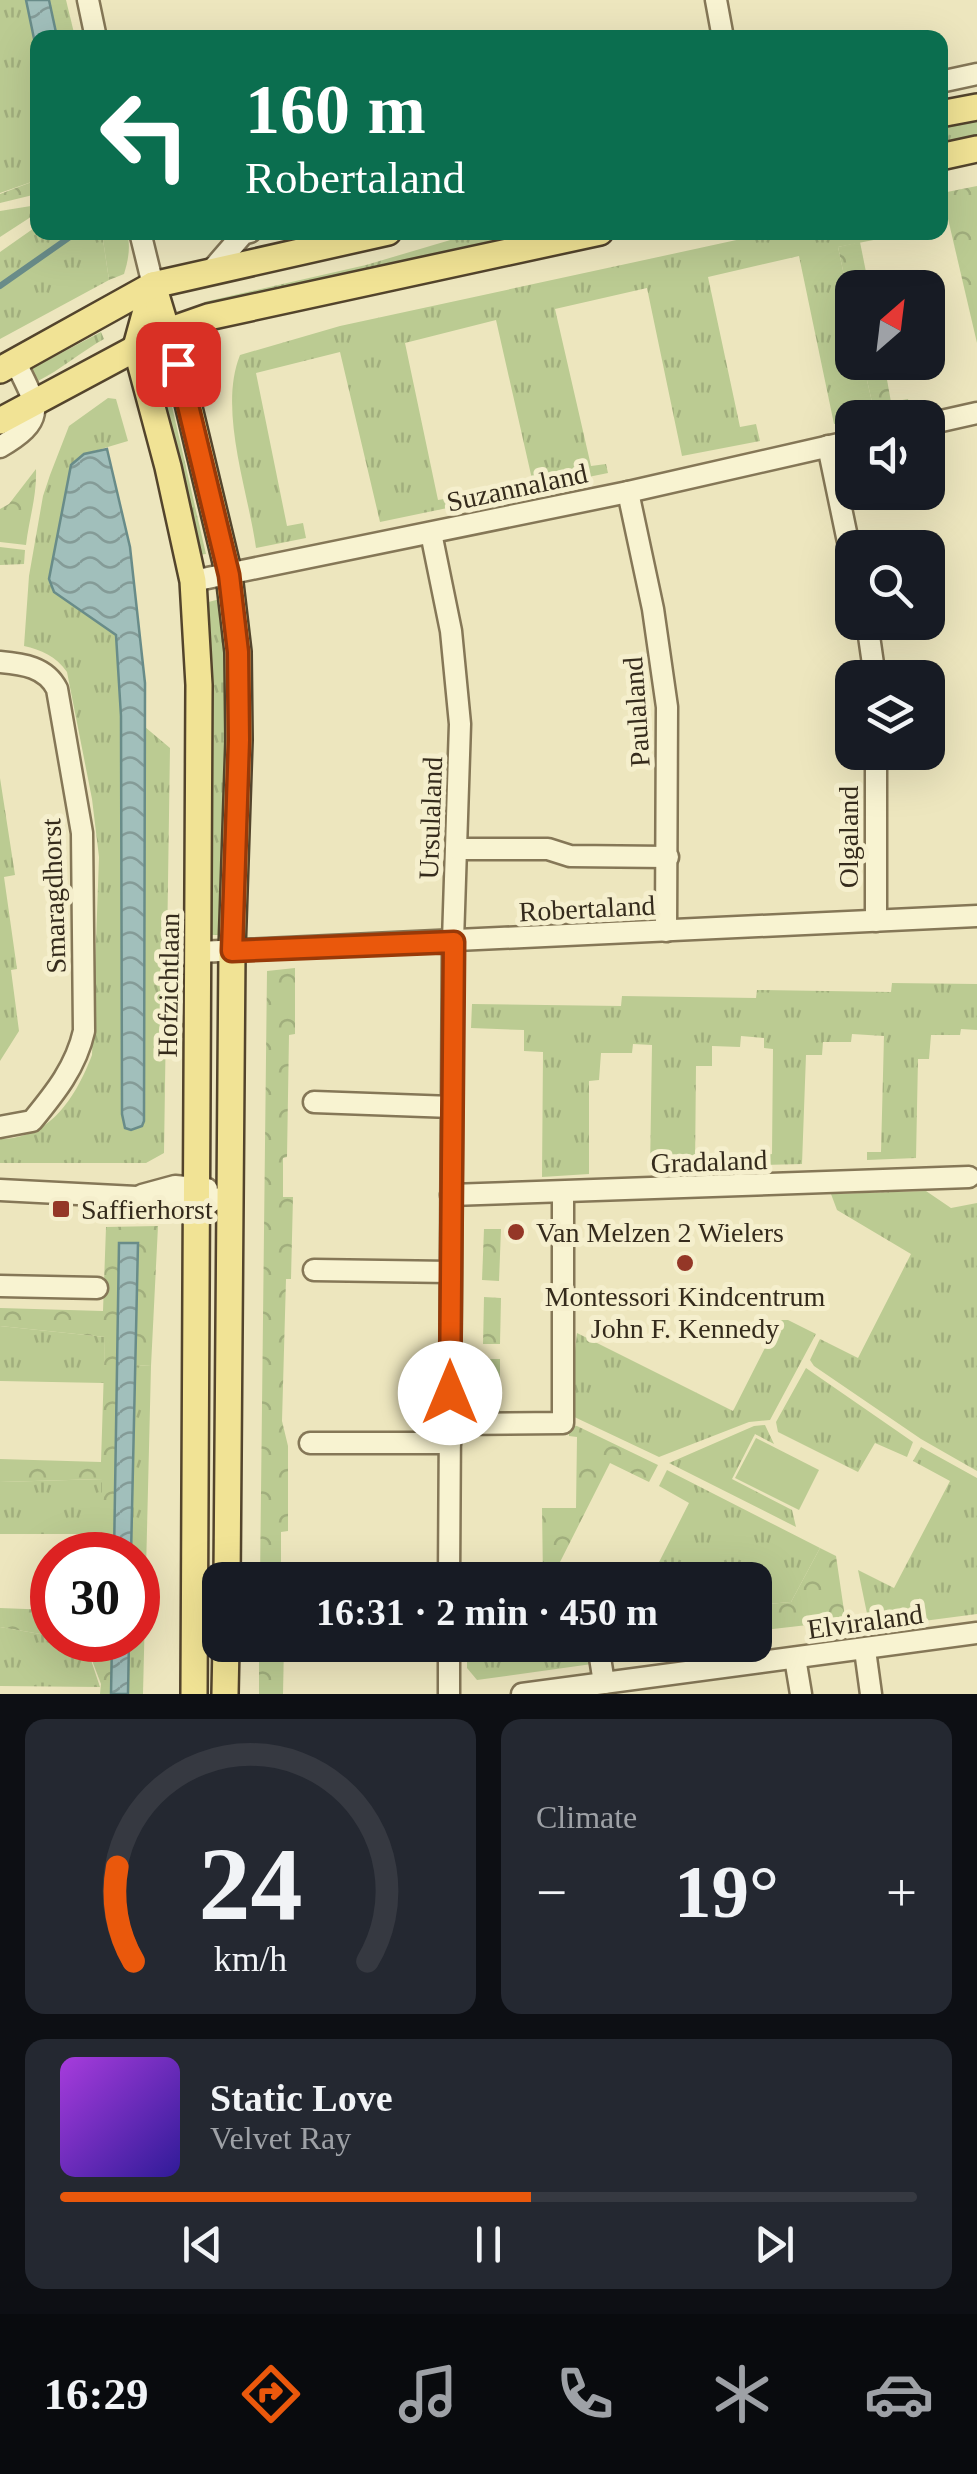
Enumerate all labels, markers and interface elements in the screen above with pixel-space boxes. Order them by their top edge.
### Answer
icon: left [80,70,210,200]
text: 160 m [245,71,426,148]
text: Robertaland [245,153,465,203]
north arrow [835,270,945,380]
map controls [835,270,945,770]
pin [136,322,221,407]
icon: arrive [151,337,206,392]
button: sound [835,400,945,510]
street label: Suzannaland [444,457,590,518]
button: search [835,530,945,640]
street label: Paulaland [617,656,656,768]
button: layers [835,660,945,770]
street label: Ursulaland [413,756,448,880]
street label: Olgaland [833,786,864,888]
street label: Smaragdhorst [35,818,72,974]
street label: Robertaland [518,889,656,928]
street label: Hofzichtlaan [152,912,185,1058]
street label: Gradaland [650,1144,768,1179]
place label: Saffierhorst [81,1194,213,1225]
marker: Saffierhorst [50,1198,72,1220]
place label: Van Melzen 2 Wielers [536,1217,784,1248]
marker: Van Melzen 2 Wielers [505,1221,527,1243]
marker: Montessori Kindcentrum John F. Kennedy [674,1252,696,1274]
place label: Montessori Kindcentrum John F. Kennedy [545,1281,826,1344]
position arrow [398,1341,502,1445]
speed limit sign: 30 [30,1532,160,1662]
text: 16:31 · 2 min · 450 m [316,1591,658,1633]
street label: Elviraland [805,1598,925,1645]
text: Climate [536,1799,637,1835]
text: 24 [199,1826,303,1941]
text: 19° [674,1850,779,1933]
text: − [536,1862,567,1923]
text: + [886,1862,917,1923]
text: km/h [214,1939,287,1979]
text: Static Love [210,2077,393,2119]
text: Velvet Ray [210,2120,351,2156]
icon: previous [175,2217,230,2272]
icon: pause [461,2217,516,2272]
icon: next [747,2217,802,2272]
icon: directions [236,2359,306,2429]
icon: music [393,2359,463,2429]
icon: phone [550,2359,620,2429]
icon: climate [707,2359,777,2429]
icon: car [864,2359,934,2429]
text: 16:29 [44,2369,149,2419]

